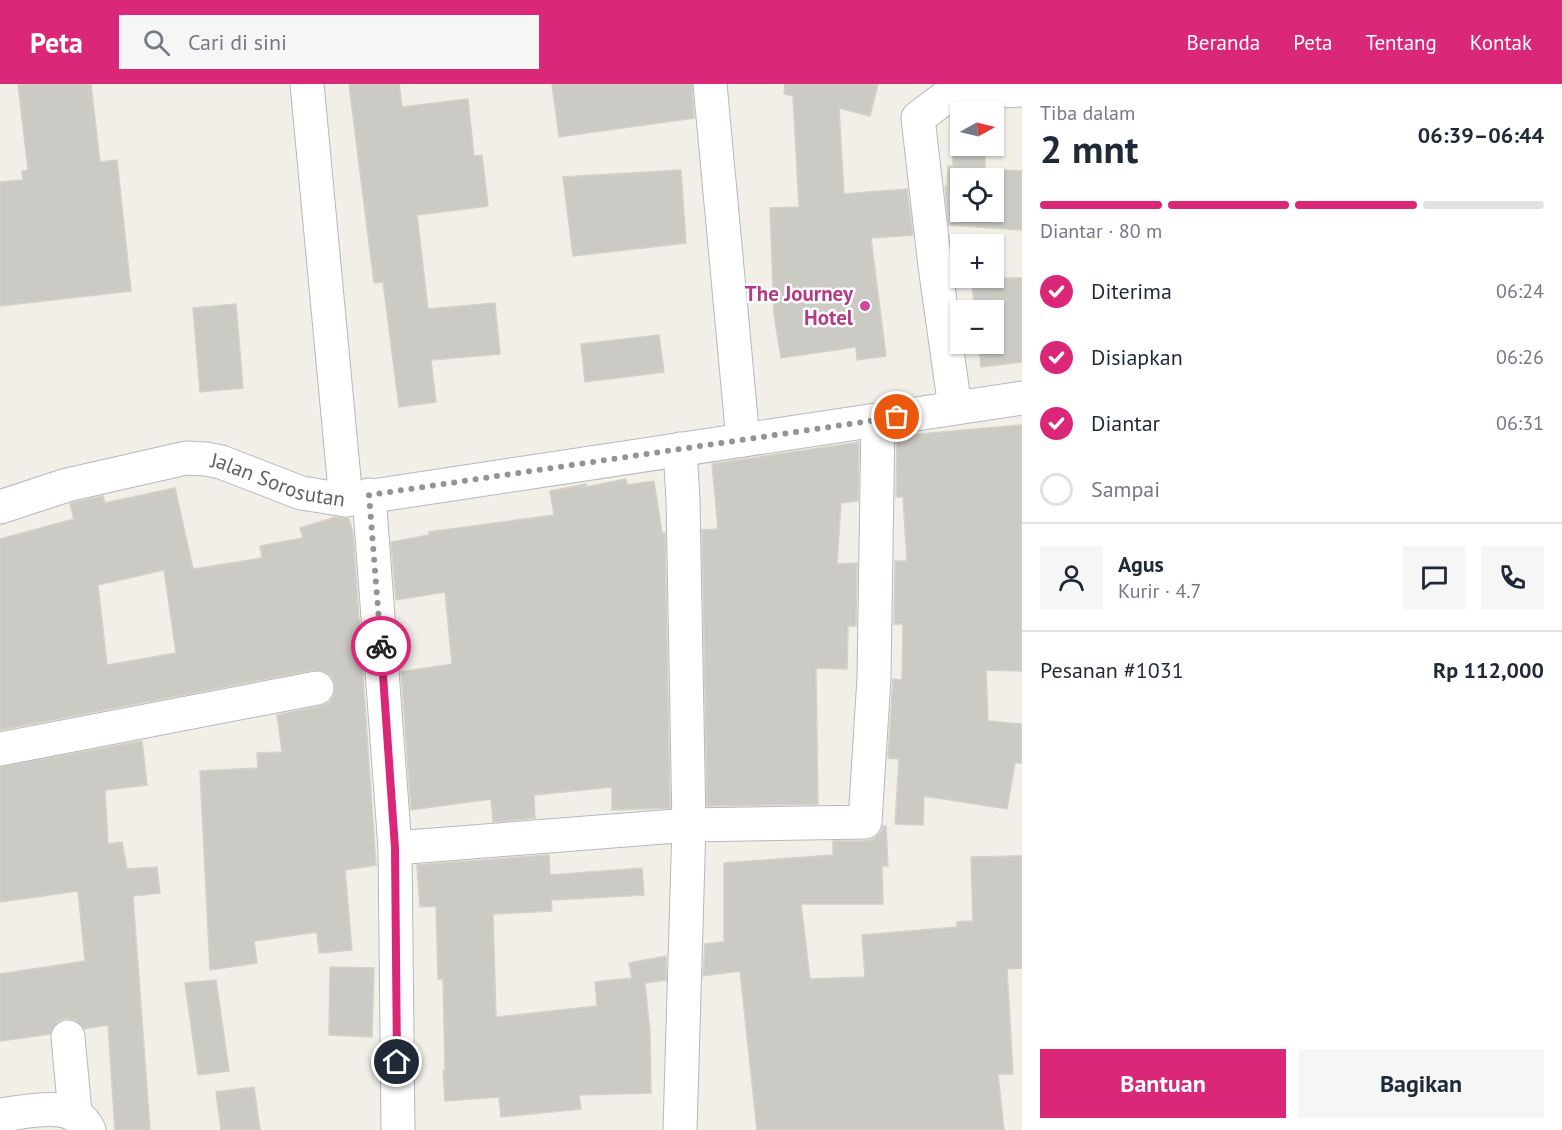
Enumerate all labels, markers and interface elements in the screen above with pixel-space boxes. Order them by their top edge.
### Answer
search box [119,15,539,69]
text: Peta [30,24,83,61]
icon: search [140,26,173,59]
text: Cari di sini [188,28,287,56]
text: Beranda [1187,29,1260,56]
text: Peta [1293,29,1332,56]
text: Tentang [1365,29,1437,56]
text: Kontak [1470,29,1532,56]
text: Tiba dalam [1040,100,1135,126]
north arrow [950,102,1004,156]
map controls [950,102,1004,354]
text: 06:39–06:44 [1418,121,1544,149]
text: 2 mnt [1040,123,1138,174]
button: locate [950,168,1004,222]
text: Diantar · 80 m [1040,218,1162,244]
button: + [950,234,1004,288]
icon: check [1040,275,1073,308]
text: Diterima [1091,277,1172,305]
text: 06:24 [1496,278,1544,304]
place label: The Journey Hotel [745,280,854,331]
marker: The Journey Hotel [858,299,872,313]
button: − [950,300,1004,354]
icon: check [1040,341,1073,374]
text: Disiapkan [1091,343,1183,371]
text: 06:26 [1496,344,1544,370]
pin [871,391,922,442]
icon: bag [880,400,913,433]
icon: check [1040,407,1073,440]
text: Diantar [1091,409,1160,437]
text: 06:31 [1496,410,1544,436]
street label: Jalan Sorosutan [208,446,347,513]
text: Sampai [1091,475,1160,503]
button: person [1040,546,1103,609]
button: chat [1403,546,1466,609]
button: phone [1481,546,1544,609]
text: Agus [1118,550,1164,578]
text: Kurir · 4.7 [1118,578,1201,604]
courier [351,616,411,676]
icon: bike [365,630,398,663]
text: Pesanan #1031 [1040,656,1184,684]
text: Rp 112,000 [1433,656,1544,684]
pin [371,1036,422,1087]
icon: home [380,1045,413,1078]
button: Bantuan [1040,1049,1286,1118]
button: Bagikan [1298,1049,1544,1118]

